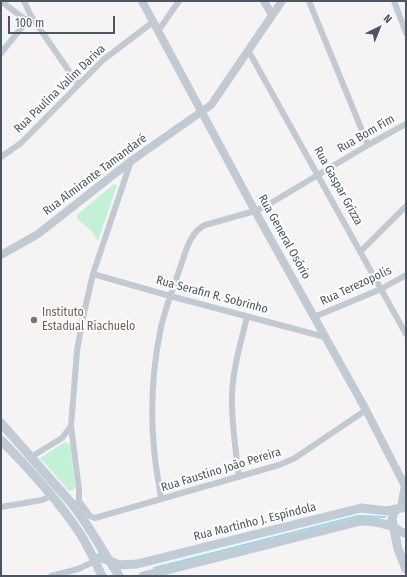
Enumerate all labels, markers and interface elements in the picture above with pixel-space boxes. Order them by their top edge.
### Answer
scale bar [10,8,117,34]
north arrow [359,8,399,48]
text: N [381,12,394,26]
text: 100 m [15,16,44,30]
street label: Rua Paulina Valim Dariva [11,42,109,136]
street label: Rua Bom Fim [335,112,397,156]
street label: Rua Almirante Tamandaré [40,131,150,219]
street label: Rua Gaspar Grizza [310,144,366,228]
street label: Rua General Osório [255,192,313,282]
street label: Rua Terezopolis [318,263,394,309]
street label: Rua Serafin R. Sobrinho [154,273,270,317]
place label: Instituto Estadual Riachuelo [42,306,135,334]
marker: Instituto Estadual Riachuelo [29,315,39,325]
street label: Rua Faustino João Pereira [159,445,283,495]
street label: Rua Martinho J. Espíndola [192,500,318,544]

